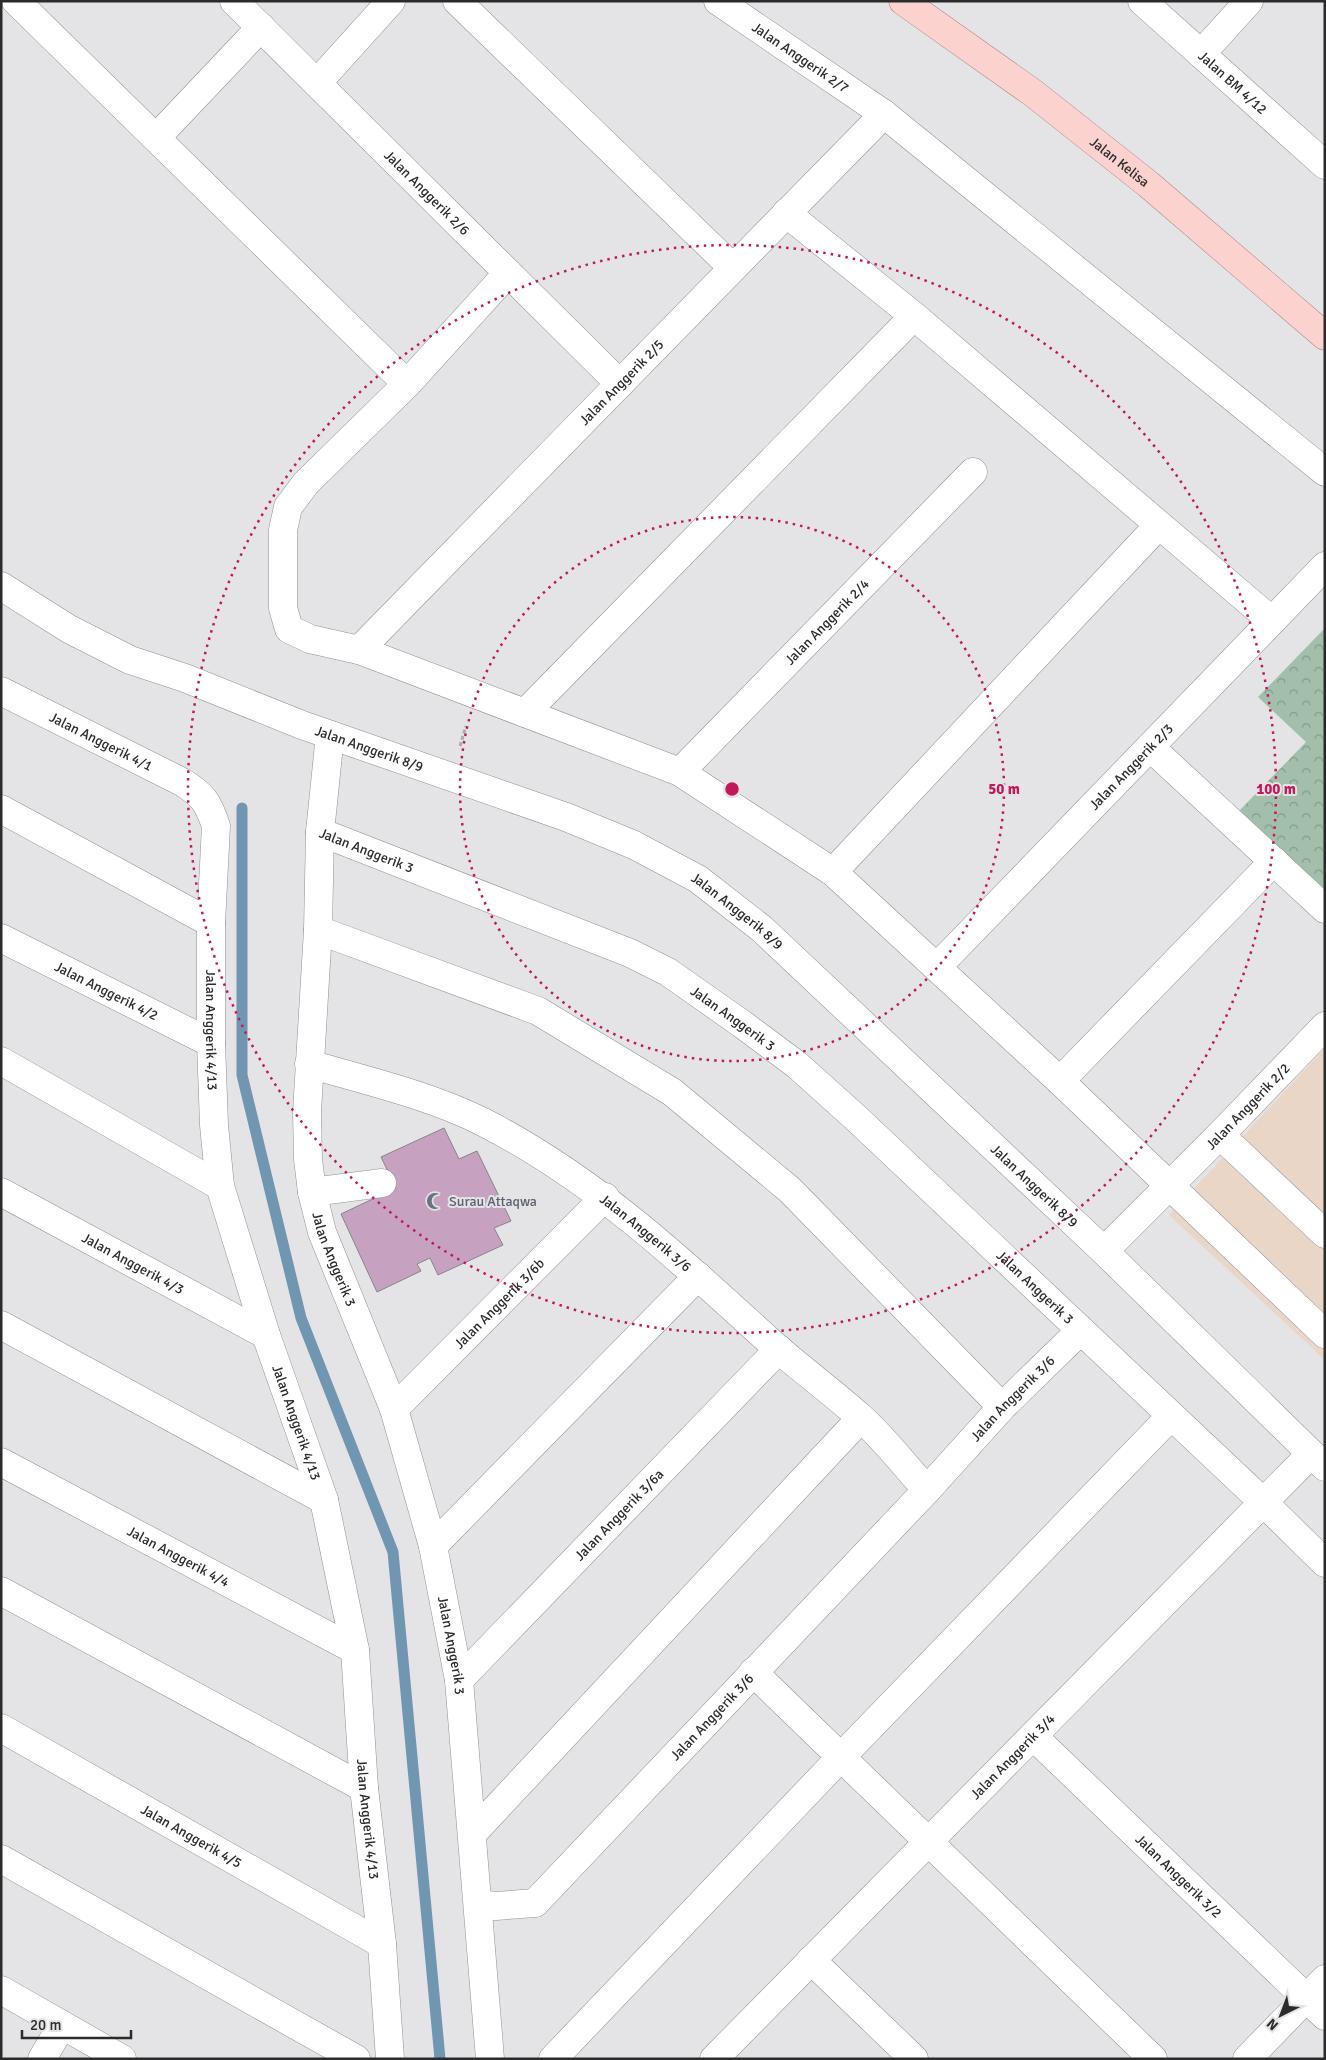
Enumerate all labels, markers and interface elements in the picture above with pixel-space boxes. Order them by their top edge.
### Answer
street label: Jalan Anggerik 2/7 [749,18,852,96]
street label: Jalan BM 4/12 [1195,47,1271,118]
street label: Jalan Kelisa [1087,133,1153,190]
street label: Jalan Anggerik 2/6 [381,147,473,239]
street label: Jalan Anggerik 2/5 [576,336,667,429]
street label: Jalan Anggerik 2/4 [781,575,873,668]
street label: Jalan Anggerik 4/1 [47,708,156,774]
street label: Jalan Anggerik 2/3 [1085,720,1177,813]
street label: Jalan Anggerik 8/9 [313,722,426,775]
centre of rings [723,780,741,798]
text: 50 m [988,780,1020,798]
text: 100 m [1256,780,1296,798]
street label: Jalan Anggerik 3 [317,824,416,876]
street label: Jalan Anggerik 8/9 [689,869,787,953]
street label: Jalan Anggerik 4/2 [52,958,161,1024]
street label: Jalan Anggerik 4/13 [202,969,221,1091]
street label: Jalan Anggerik 3 [687,982,779,1054]
street label: Jalan Anggerik 2/2 [1202,1059,1293,1153]
street label: Jalan Anggerik 8/9 [987,1141,1082,1231]
street label: Jalan Anggerik 3/6 [597,1190,695,1275]
mosque icon: Surau Attaqwa [425,1191,445,1211]
place label: Surau Attaqwa [449,1193,537,1210]
street label: Jalan Anggerik 3 [309,1210,360,1309]
street label: Jalan Anggerik 4/3 [79,1229,187,1298]
street label: Jalan Anggerik 3 [993,1247,1077,1328]
street label: Jalan Anggerik 3/6b [450,1255,548,1352]
street label: Jalan Anggerik 3/6 [967,1352,1058,1445]
street label: Jalan Anggerik 4/13 [269,1363,325,1482]
street label: Jalan Anggerik 3/6a [571,1465,667,1564]
street label: Jalan Anggerik 4/4 [124,1522,233,1591]
street label: Jalan Anggerik 3 [434,1595,469,1695]
street label: Jalan Anggerik 3/6 [667,1670,757,1764]
street label: Jalan Anggerik 3/4 [967,1710,1059,1803]
street label: Jalan Anggerik 4/13 [354,1758,383,1880]
street label: Jalan Anggerik 4/5 [138,1801,245,1871]
street label: Jalan Anggerik 3/2 [1132,1830,1226,1921]
north arrow [1256,1990,1306,2040]
scale bar [22,2008,131,2040]
text: N [1263,2015,1282,2034]
text: 20 m [30,2016,61,2034]

